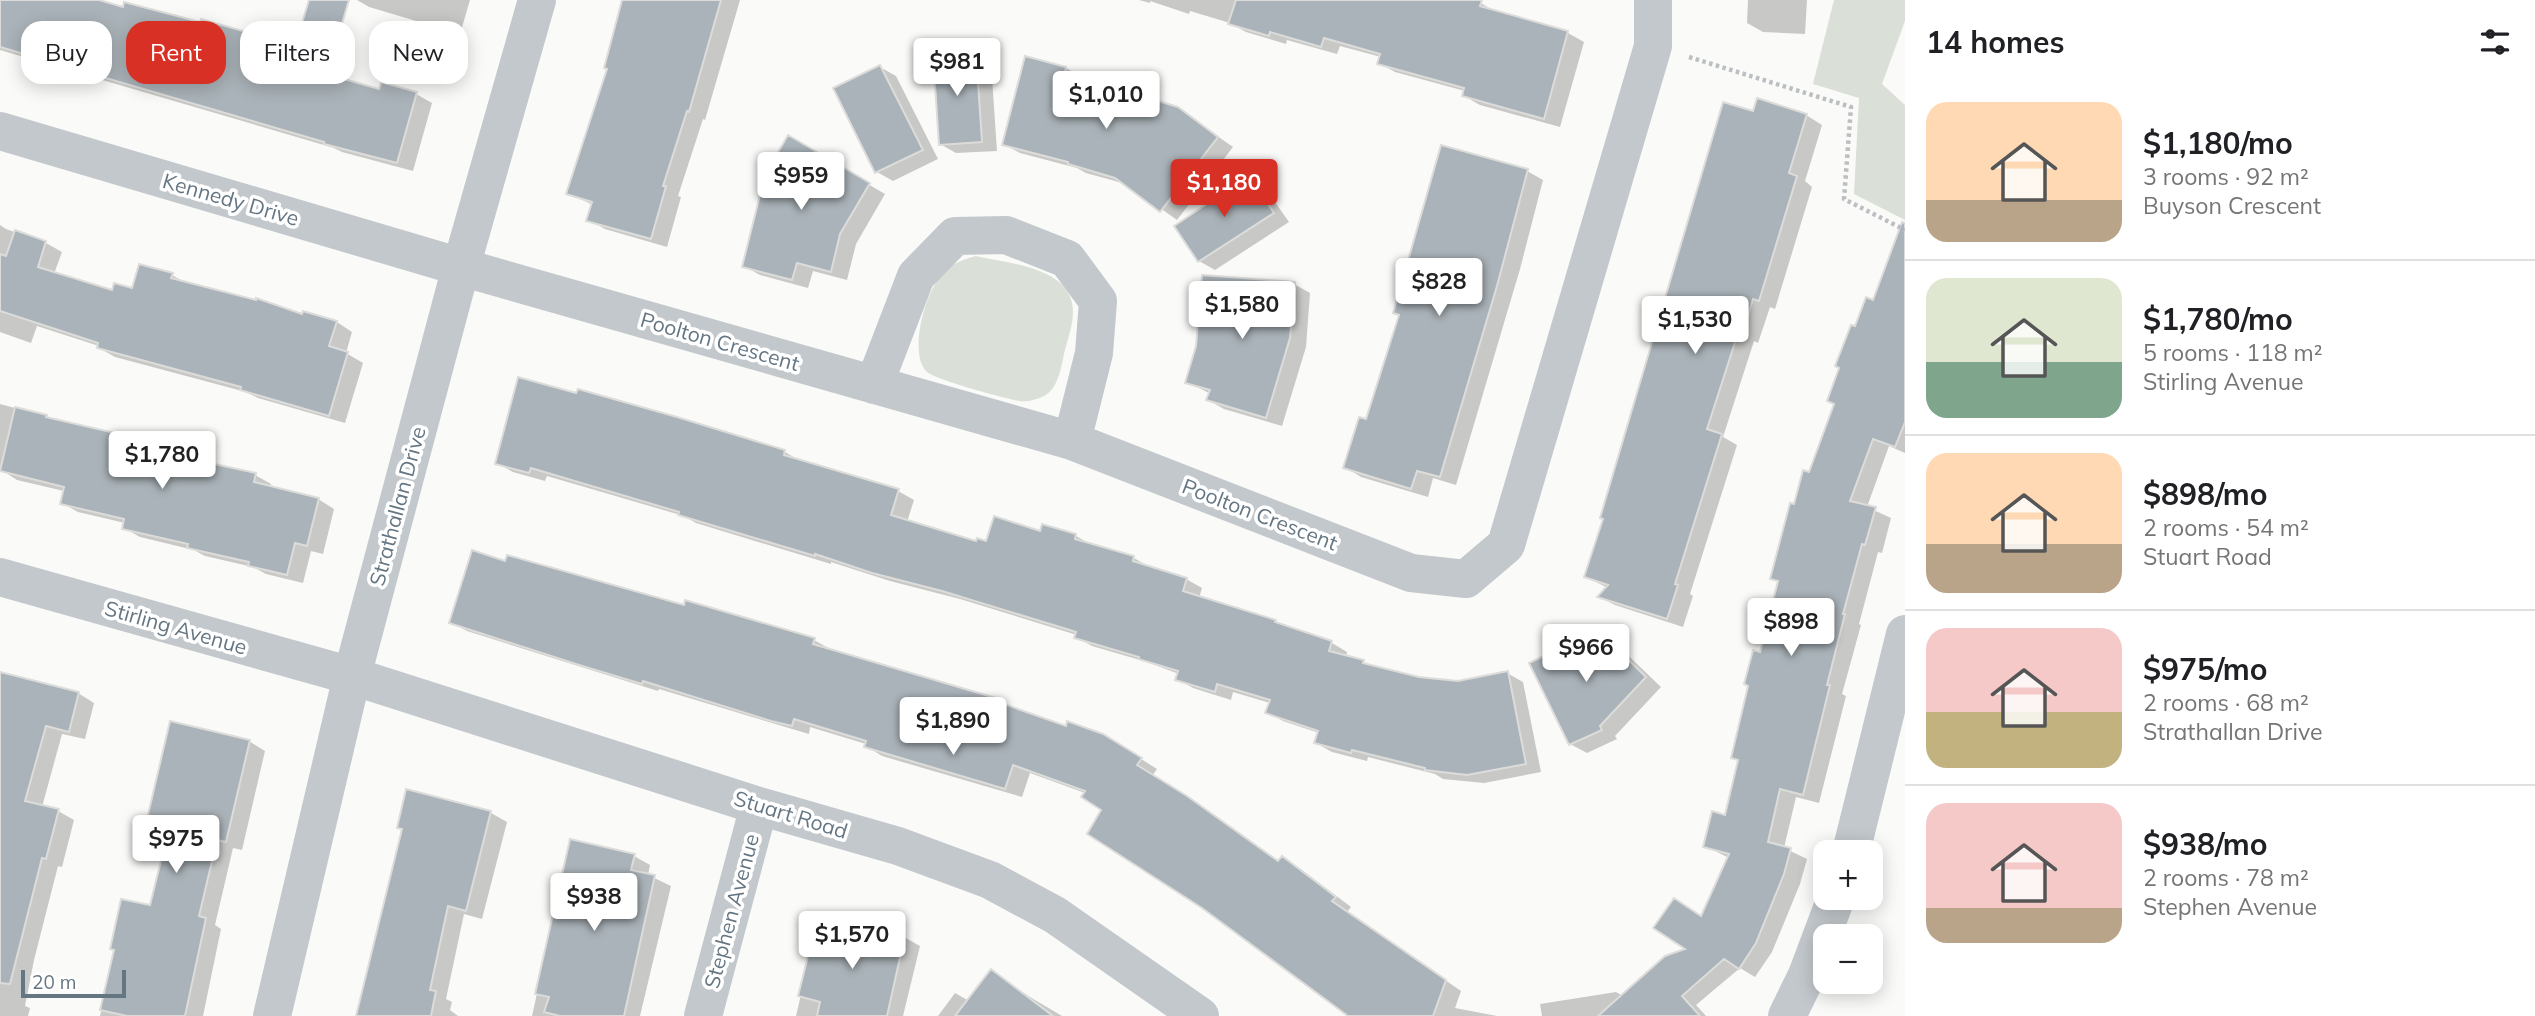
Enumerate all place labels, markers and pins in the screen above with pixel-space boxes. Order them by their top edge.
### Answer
pin: $981 [916,38,998,98]
pin: $1,010 [1049,72,1163,131]
pin: $959 [760,152,842,212]
pin: $1,180 [1167,160,1281,219]
pin: $828 [1398,258,1480,318]
pin: $1,580 [1185,282,1299,341]
pin: $1,530 [1638,296,1752,356]
pin: $1,780 [105,432,219,491]
pin: $898 [1750,598,1832,658]
pin: $966 [1545,624,1627,684]
pin: $1,890 [896,698,1010,757]
pin: $975 [135,816,217,875]
pin: $938 [553,874,635,933]
pin: $1,570 [795,912,909,971]

